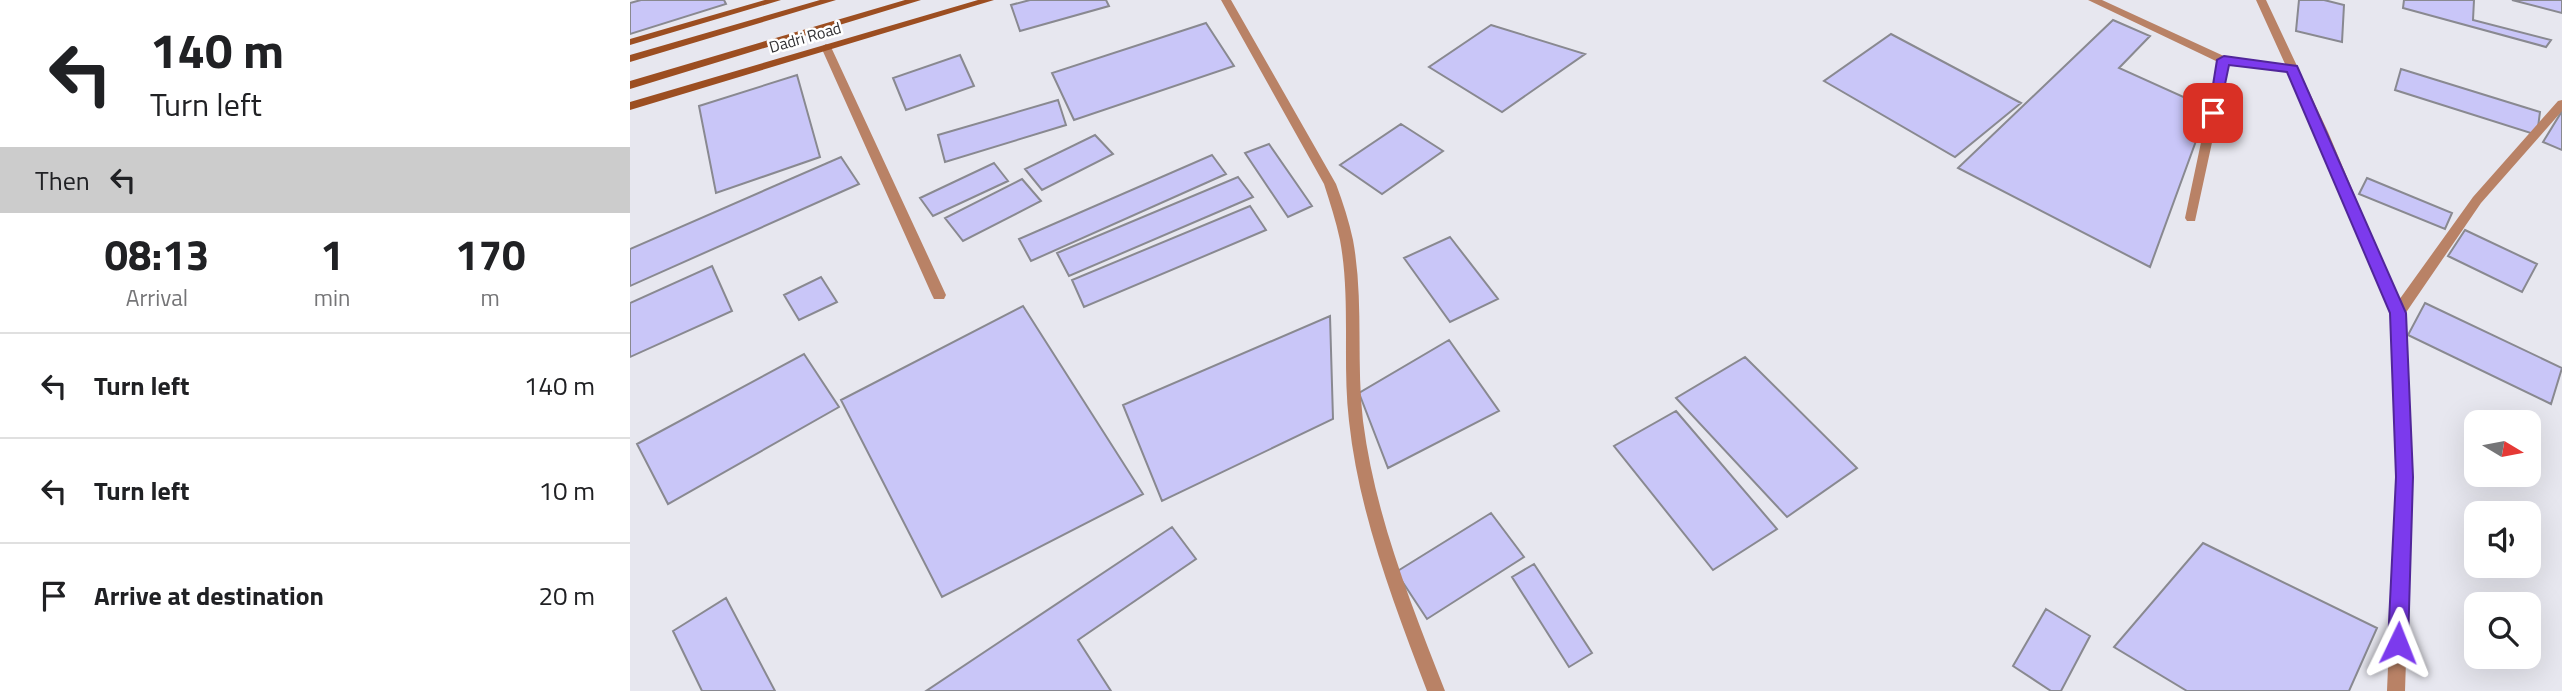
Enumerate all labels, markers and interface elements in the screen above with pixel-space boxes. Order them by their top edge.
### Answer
text: 140 m [150,12,284,87]
street label: Dadri Road [766,15,844,59]
icon: left [35,28,126,119]
text: Turn left [150,80,262,128]
pin [2183,83,2243,143]
icon: arrive [2194,94,2232,132]
text: Then [35,161,90,200]
icon: left [104,161,142,199]
text: 08:13 [104,222,209,286]
text: 1 [320,222,344,286]
text: 170 [455,222,525,286]
text: Arrival [126,280,188,315]
text: min [314,280,350,315]
text: m [481,280,500,315]
text: Turn left [94,366,189,405]
text: 140 m [524,366,595,405]
icon: left [35,367,73,405]
north arrow [2464,410,2541,486]
map controls [2464,410,2541,669]
text: Turn left [94,471,189,510]
text: 10 m [538,471,595,510]
icon: left [35,472,73,510]
button: sound [2464,501,2541,578]
text: Arrive at destination [94,576,324,615]
text: 20 m [538,576,595,615]
icon: arrive [35,577,73,615]
button: search [2464,592,2541,669]
position arrow [2361,606,2435,680]

